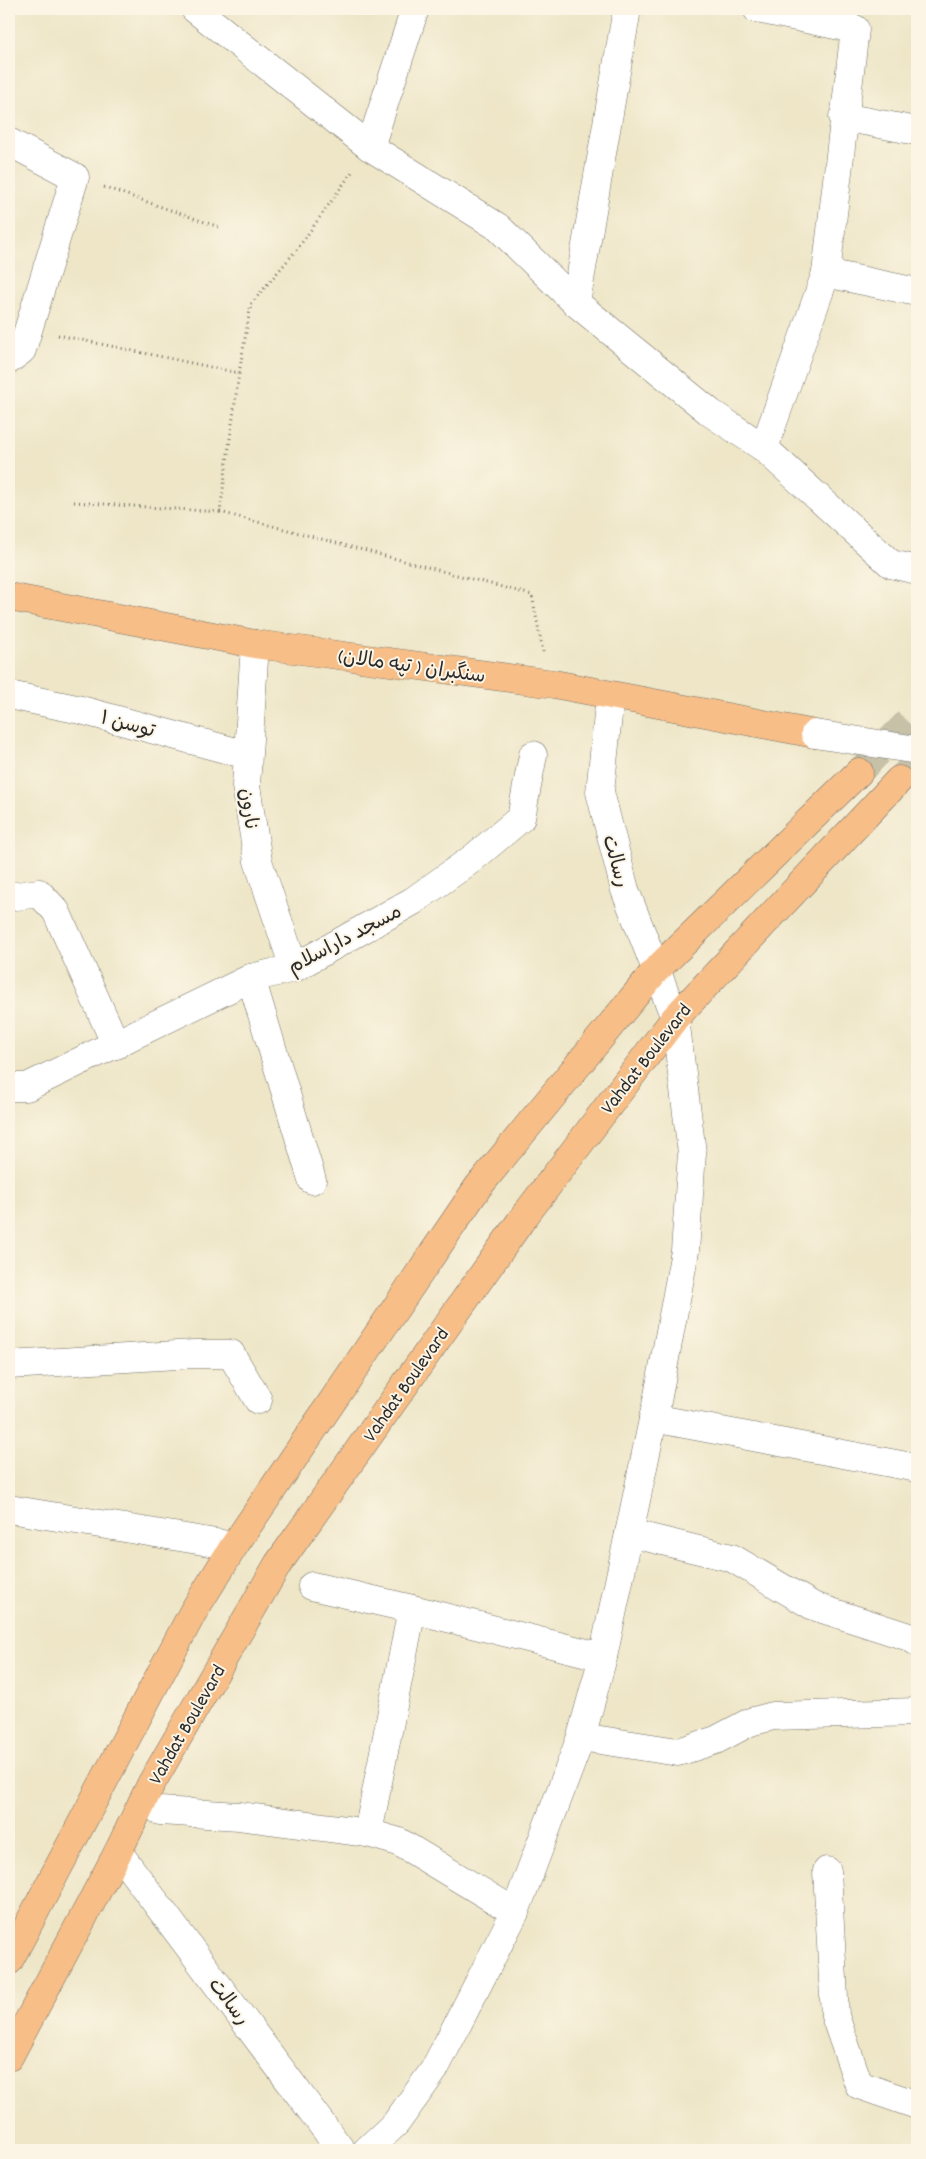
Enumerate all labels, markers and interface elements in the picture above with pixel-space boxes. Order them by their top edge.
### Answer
street label: سنگبران ( تپه مالان) [336,644,487,692]
street label: توسن ۱ [97,705,158,747]
street label: نارون [230,787,264,832]
street label: رسالت [594,832,635,891]
street label: مسجد داراسلام [283,899,407,982]
street label: Vahdat Boulevard [595,998,700,1121]
street label: Vahdat Boulevard [358,1323,457,1449]
street label: Vahdat Boulevard [143,1660,234,1791]
street label: رسالت [200,1973,255,2033]

